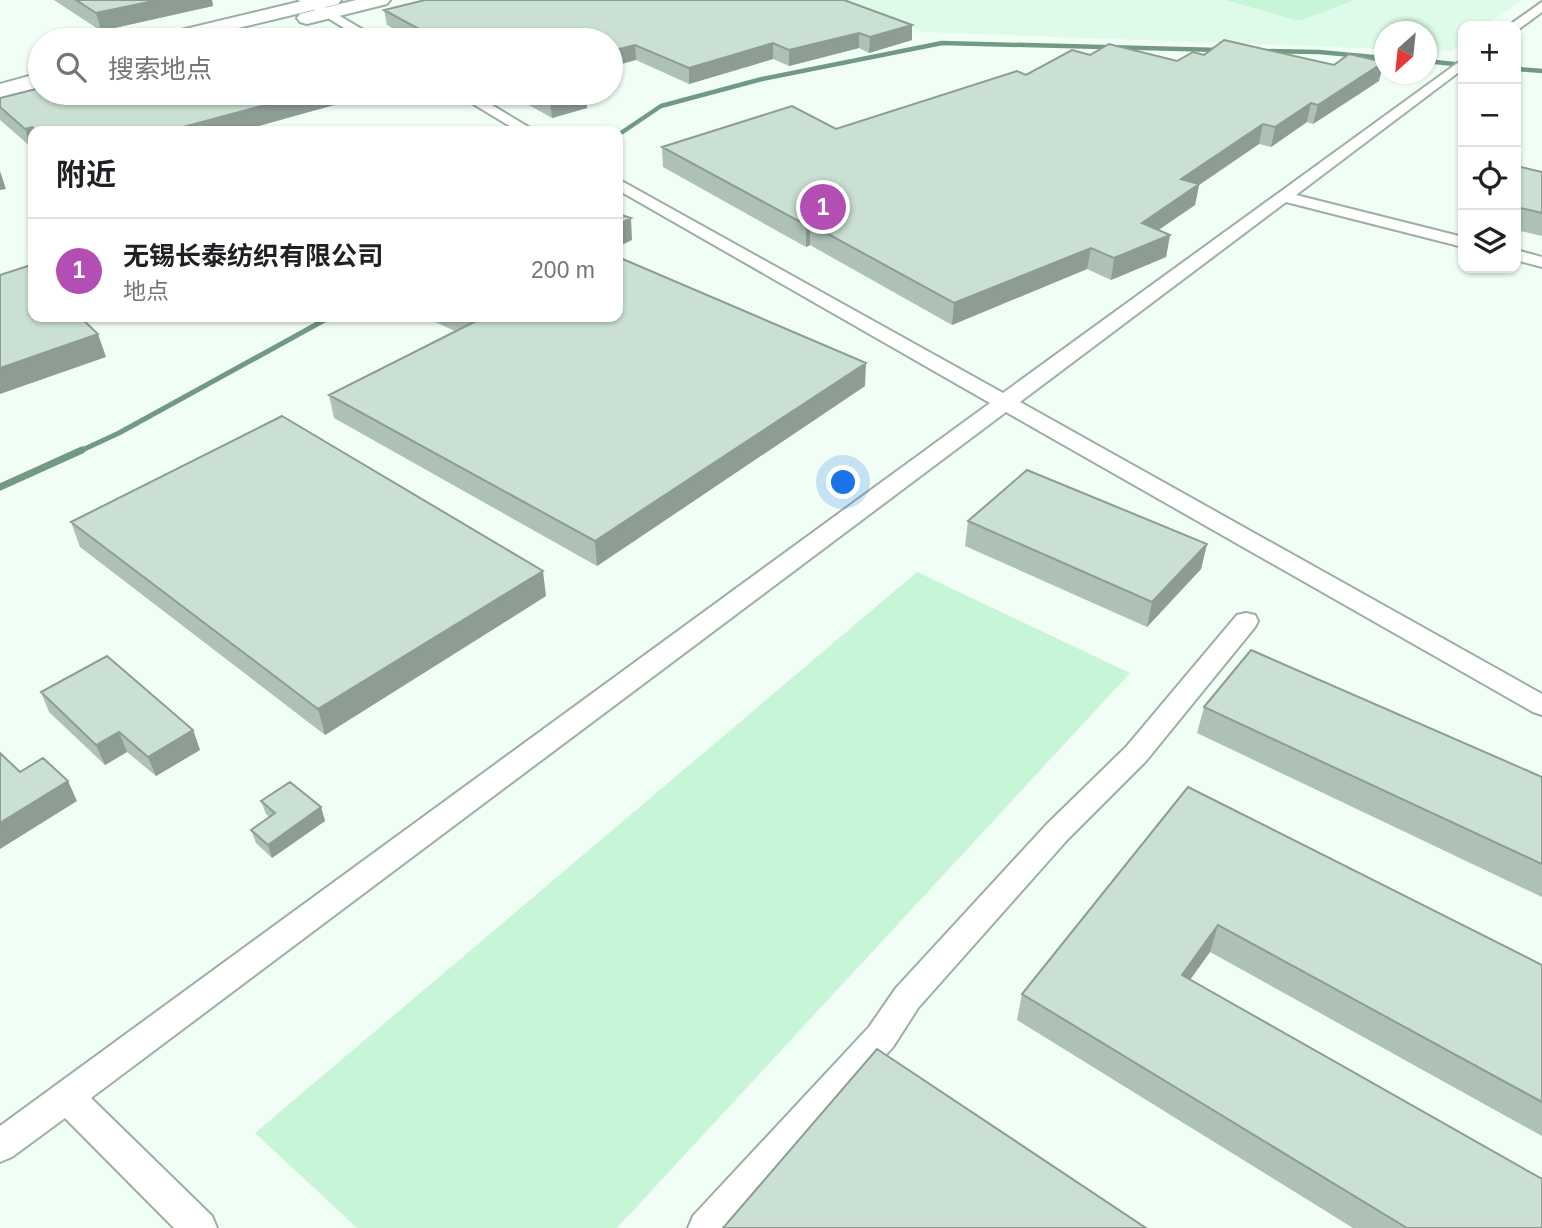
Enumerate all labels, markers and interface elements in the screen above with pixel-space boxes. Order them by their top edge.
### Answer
north arrow [1374,21,1437,84]
map controls [1458,21,1521,273]
button: + [1458,21,1521,84]
search box [28,28,623,105]
icon: search [52,48,90,86]
text: 搜索地点 [108,54,212,84]
button: − [1458,84,1521,147]
button: locate [1458,147,1521,210]
text: 附近 [56,158,116,191]
pin: 1 [800,181,846,233]
button: layers [1458,210,1521,273]
text: 无锡长泰纺织有限公司 [123,241,383,271]
text: 1 [73,257,85,283]
text: 200 m [531,257,595,283]
text: 地点 [123,278,169,304]
your location [826,465,860,499]

